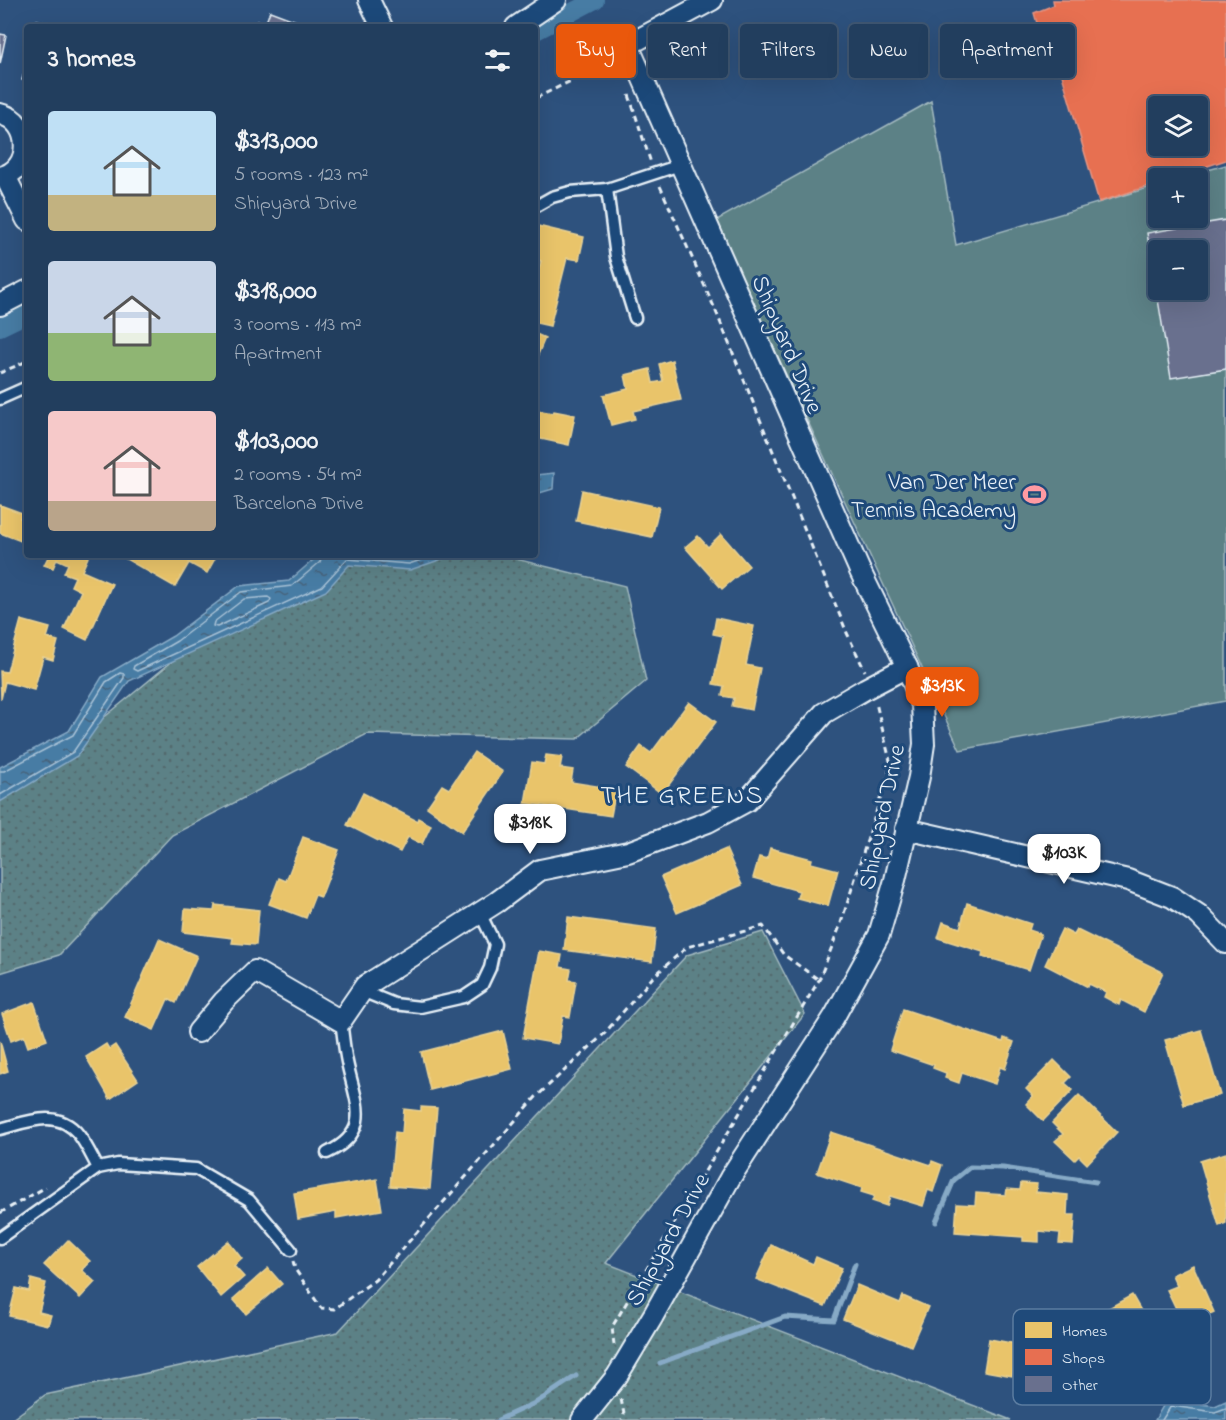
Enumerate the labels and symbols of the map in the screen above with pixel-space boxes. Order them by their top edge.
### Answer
street label: Shipyard Drive [740,270,831,420]
place label: Van Der Meer Tennis Academy [851,466,1017,530]
sports icon: Van Der Meer Tennis Academy [1021,482,1047,508]
pin: $313K [900,667,984,718]
street label: Shipyard Drive [851,741,917,894]
district label: THE GREENS [600,778,764,816]
pin: $318K [488,804,572,855]
pin: $103K [1022,834,1106,885]
street label: Shipyard Drive [618,1167,721,1314]
legend [1013,1309,1211,1405]
text: Homes [1062,1320,1107,1344]
text: Shops [1062,1347,1105,1371]
text: Other [1062,1374,1098,1398]

